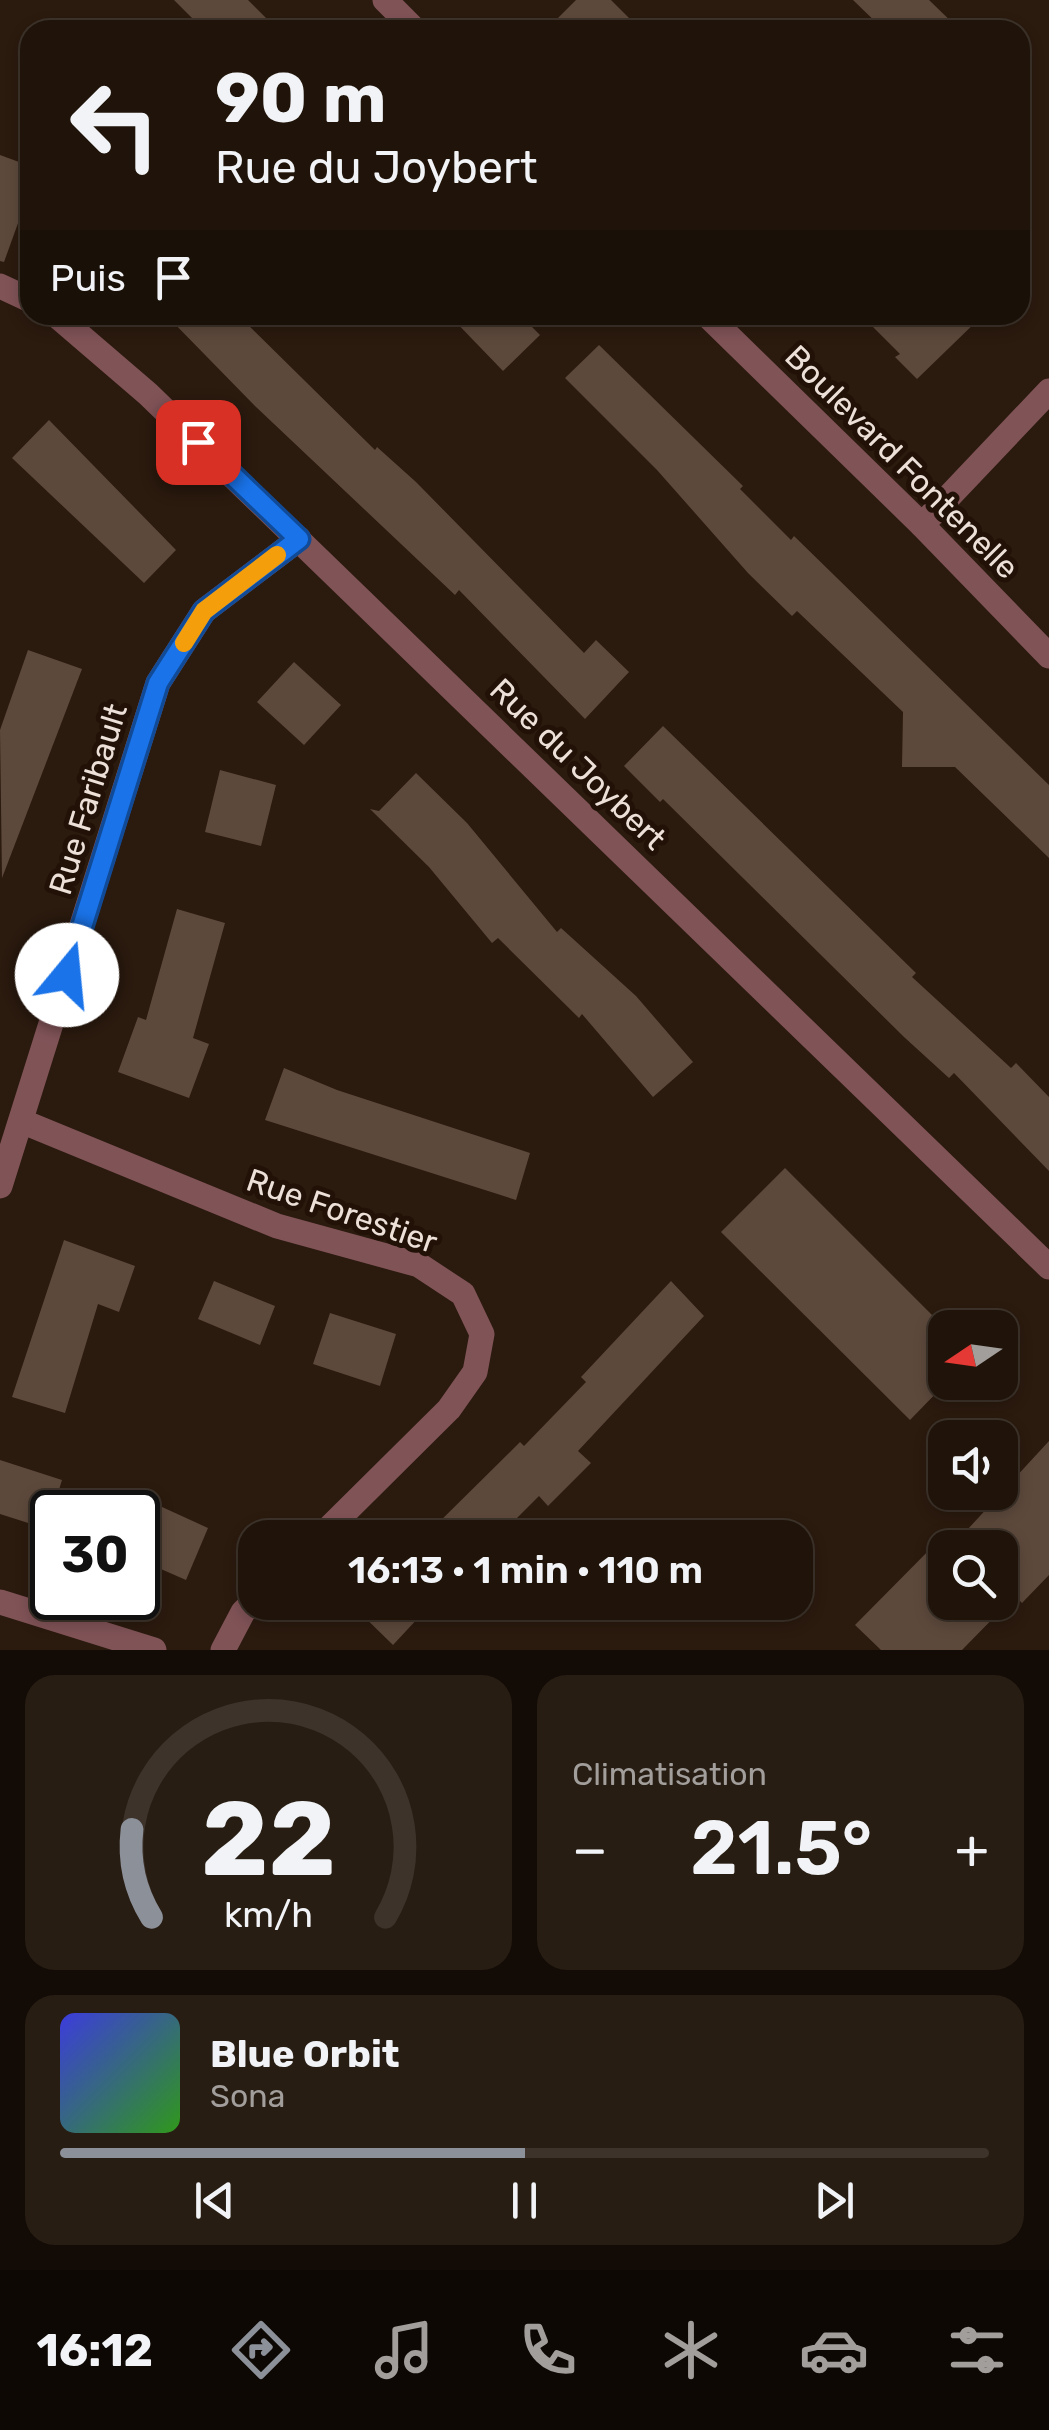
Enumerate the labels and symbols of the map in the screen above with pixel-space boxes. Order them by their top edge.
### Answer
street label: Boulevard Fontenelle [777,337,1027,587]
pin [156,400,241,485]
street label: Rue du Joybert [482,671,674,857]
street label: Rue Faribault [41,699,135,899]
position arrow [15,923,119,1027]
street label: Rue Forestier [242,1161,442,1261]
north arrow [928,1310,1018,1400]
speed limit sign: 30 [30,1490,160,1620]

